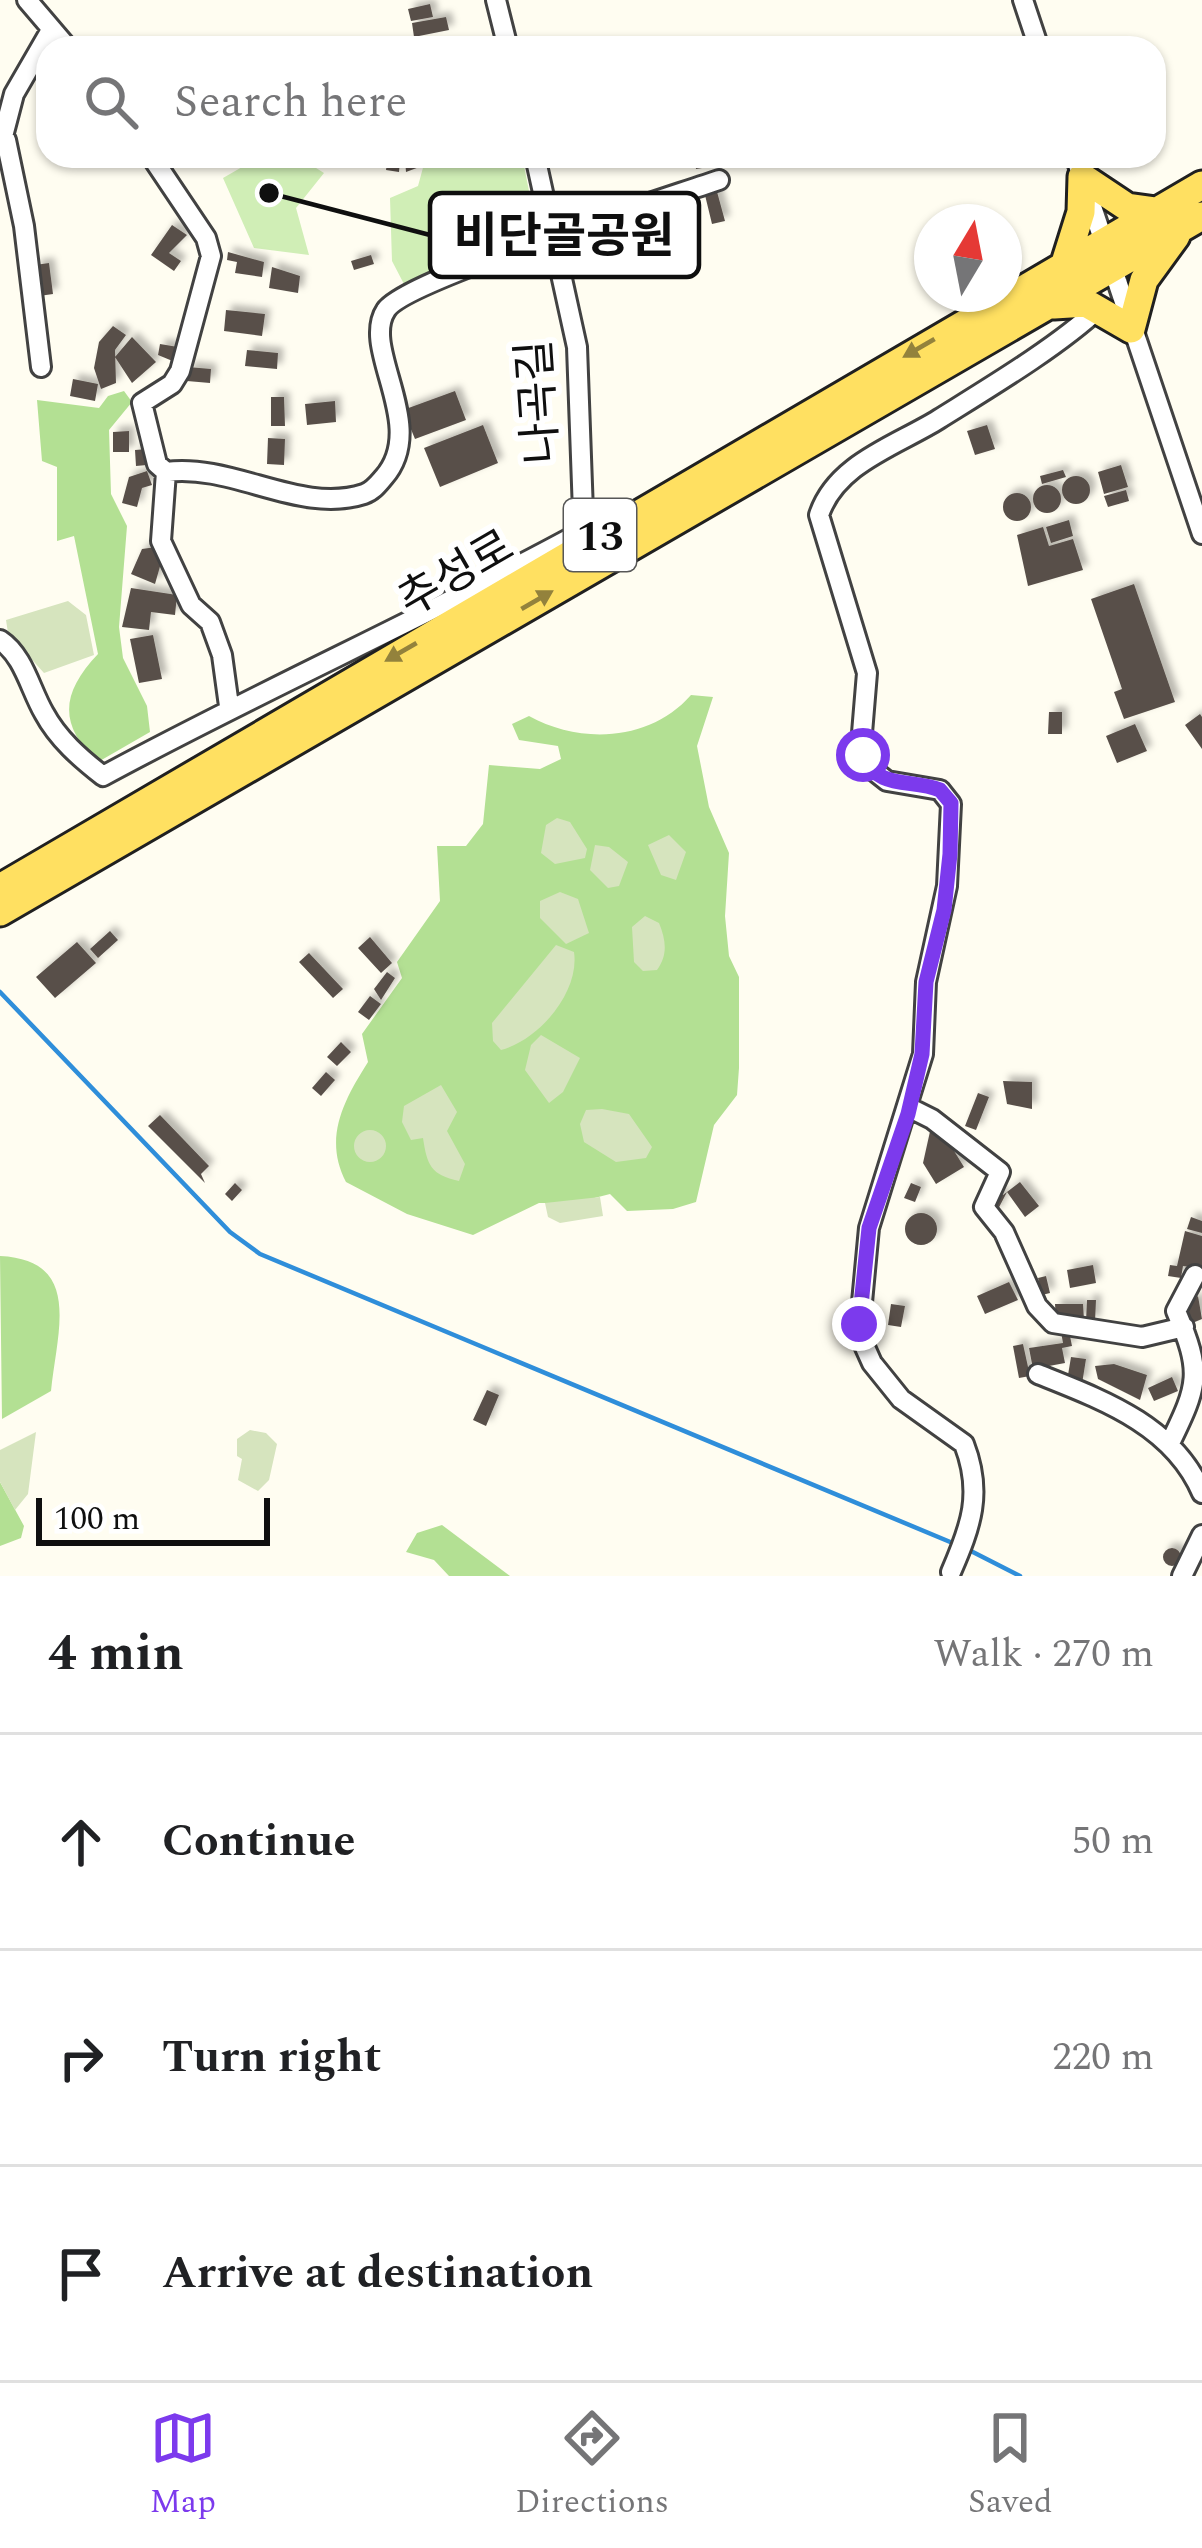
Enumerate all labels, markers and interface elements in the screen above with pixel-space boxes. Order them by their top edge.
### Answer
search box [36,36,1166,168]
text: Search here [174,68,407,137]
icon: search [78,69,144,135]
callout: 비단골공원 [430,193,699,277]
text: 비단골공원 [454,201,674,274]
north arrow [914,204,1022,312]
street label: 나곡길 [501,337,578,466]
one-way arrow [902,337,936,358]
road number: 13 [564,499,636,571]
street label: 추성로 [385,513,527,635]
one-way arrow [520,591,554,612]
one-way arrow [384,640,418,661]
route start [836,728,890,782]
route end [832,1297,886,1351]
scale bar [36,1492,270,1545]
text: 100 m [54,1494,140,1544]
text: 4 min [48,1615,184,1693]
text: Walk · 270 m [933,1625,1154,1684]
text: Continue [162,1807,355,1876]
icon: ahead [48,1809,114,1875]
text: 50 m [1072,1812,1154,1871]
text: Turn right [162,2023,381,2092]
icon: right [48,2025,114,2091]
text: 220 m [1052,2028,1154,2087]
text: Arrive at destination [162,2239,593,2308]
icon: arrive [48,2241,114,2307]
tab: Map [149,2405,216,2527]
tab: Directions [515,2405,669,2527]
tab: Saved [968,2405,1053,2527]

